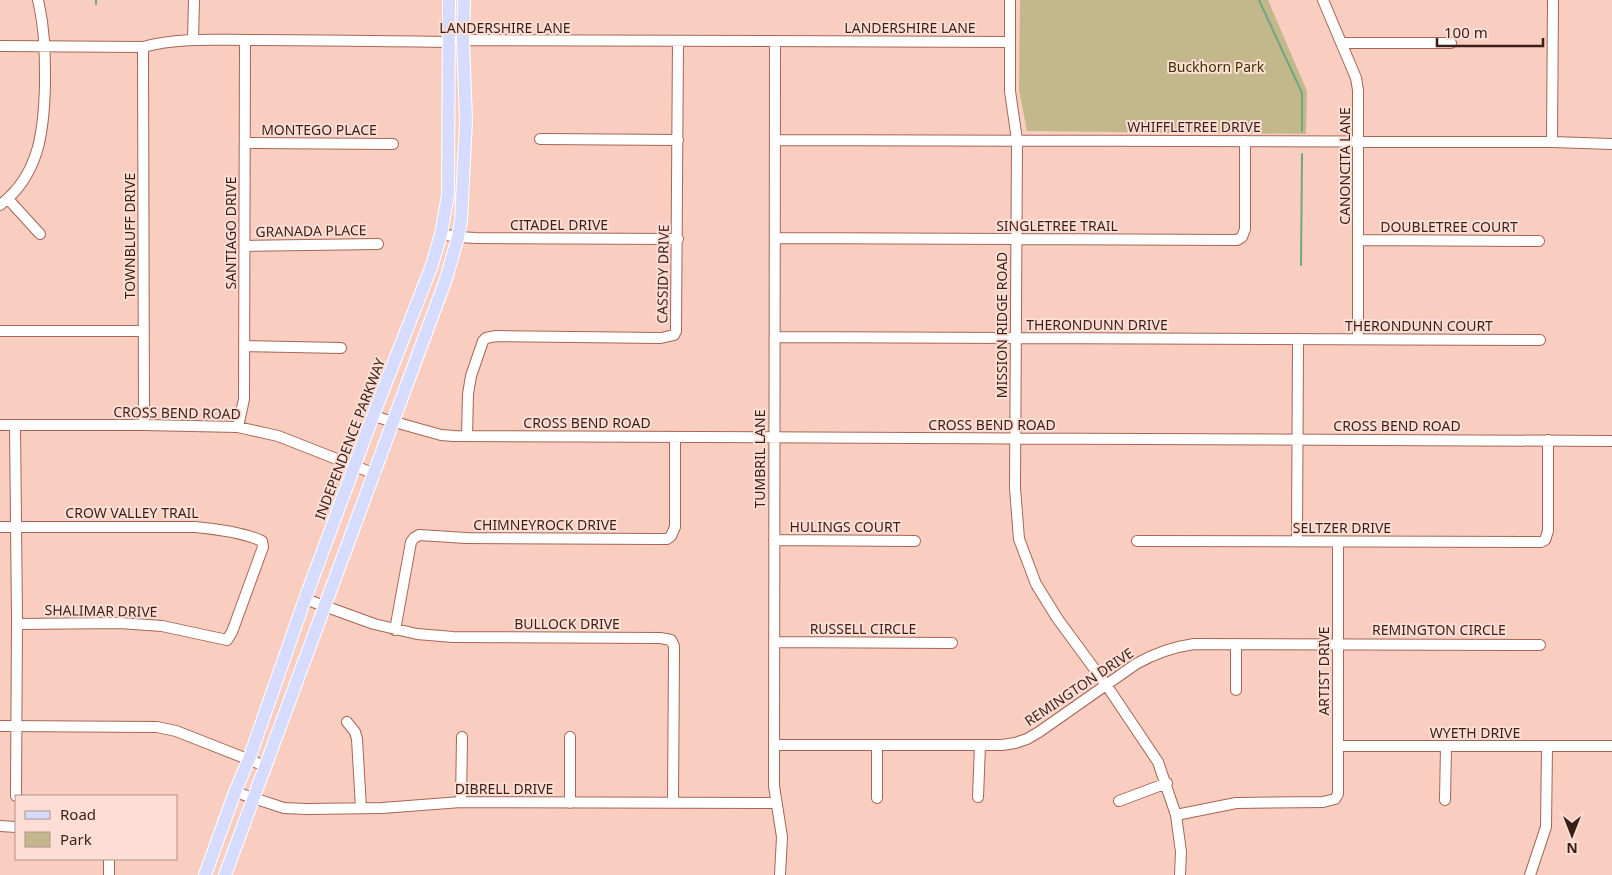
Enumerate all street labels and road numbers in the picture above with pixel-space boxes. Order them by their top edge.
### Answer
street label: LANDERSHIRE LANE [439,18,571,37]
street label: LANDERSHIRE LANE [844,18,976,37]
street label: CANONCITA LANE [1335,107,1354,225]
street label: WHIFFLETREE DRIVE [1127,117,1261,136]
street label: MONTEGO PLACE [261,120,377,139]
street label: TOWNBLUFF DRIVE [120,173,139,299]
street label: SANTIAGO DRIVE [221,176,240,290]
street label: CITADEL DRIVE [510,215,608,234]
street label: SINGLETREE TRAIL [996,216,1118,235]
street label: DOUBLETREE COURT [1380,217,1518,236]
street label: GRANADA PLACE [255,220,367,241]
street label: CASSIDY DRIVE [652,224,673,324]
street label: MISSION RIDGE ROAD [992,252,1011,398]
street label: THERONDUNN DRIVE [1026,315,1168,334]
street label: THERONDUNN COURT [1345,316,1493,335]
street label: INDEPENDENCE PARKWAY [310,355,389,522]
street label: CROSS BEND ROAD [113,402,241,423]
street label: TUMBRIL LANE [750,410,769,508]
street label: CROSS BEND ROAD [523,413,651,432]
street label: CROSS BEND ROAD [928,415,1056,434]
street label: CROSS BEND ROAD [1333,416,1461,435]
street label: CROW VALLEY TRAIL [65,503,199,522]
street label: CHIMNEYROCK DRIVE [473,515,617,534]
street label: HULINGS COURT [789,517,901,536]
street label: SELTZER DRIVE [1293,518,1391,537]
street label: SHALIMAR DRIVE [44,600,158,621]
street label: BULLOCK DRIVE [514,614,620,633]
street label: RUSSELL CIRCLE [810,619,916,638]
street label: REMINGTON CIRCLE [1372,620,1506,639]
street label: ARTIST DRIVE [1314,626,1333,716]
street label: REMINGTON DRIVE [1021,643,1137,730]
street label: WYETH DRIVE [1430,723,1520,742]
street label: DIBRELL DRIVE [455,779,553,798]

